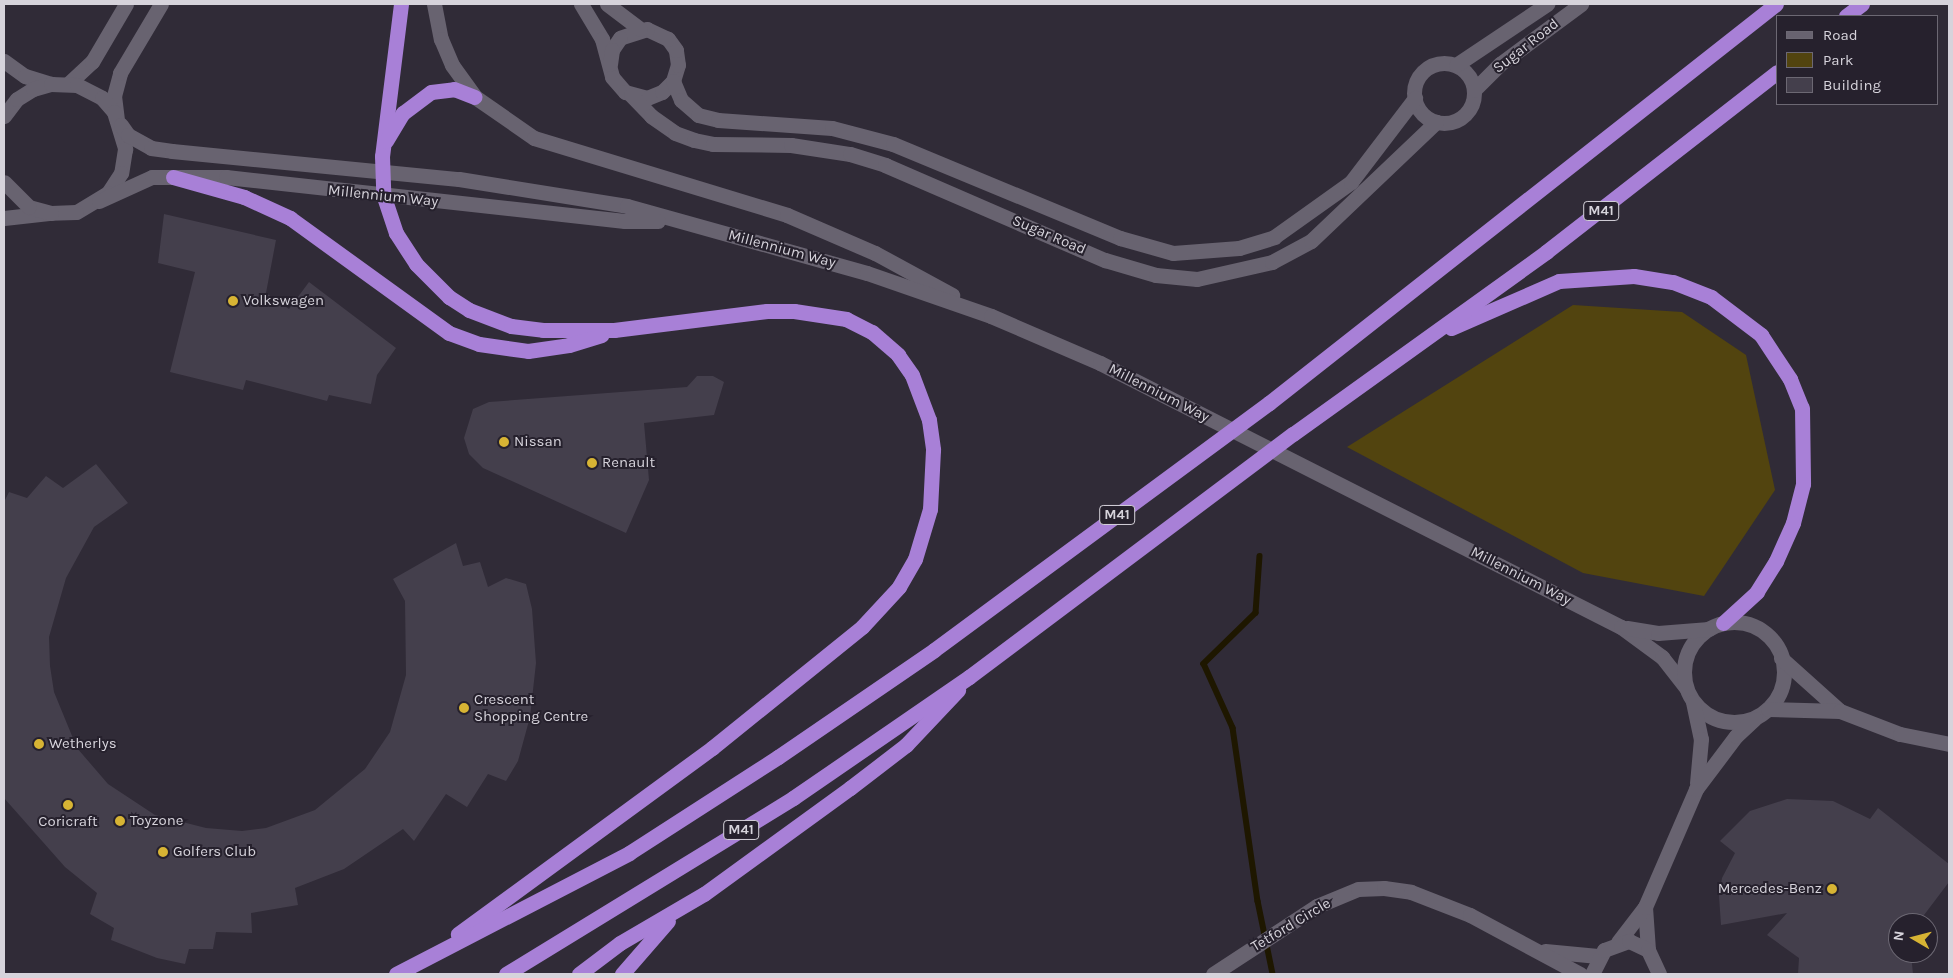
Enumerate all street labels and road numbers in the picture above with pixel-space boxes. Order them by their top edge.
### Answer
street label: Sugar Road [1490,15,1562,77]
street label: Millennium Way [327,181,439,211]
road number: M41 [1582,200,1620,222]
street label: Sugar Road [1009,211,1089,259]
street label: Millennium Way [726,226,838,272]
street label: Millennium Way [1106,360,1212,426]
road number: M41 [1098,504,1136,526]
street label: Millennium Way [1468,543,1574,609]
road number: M41 [722,818,760,842]
street label: Tetford Circle [1248,894,1334,956]

